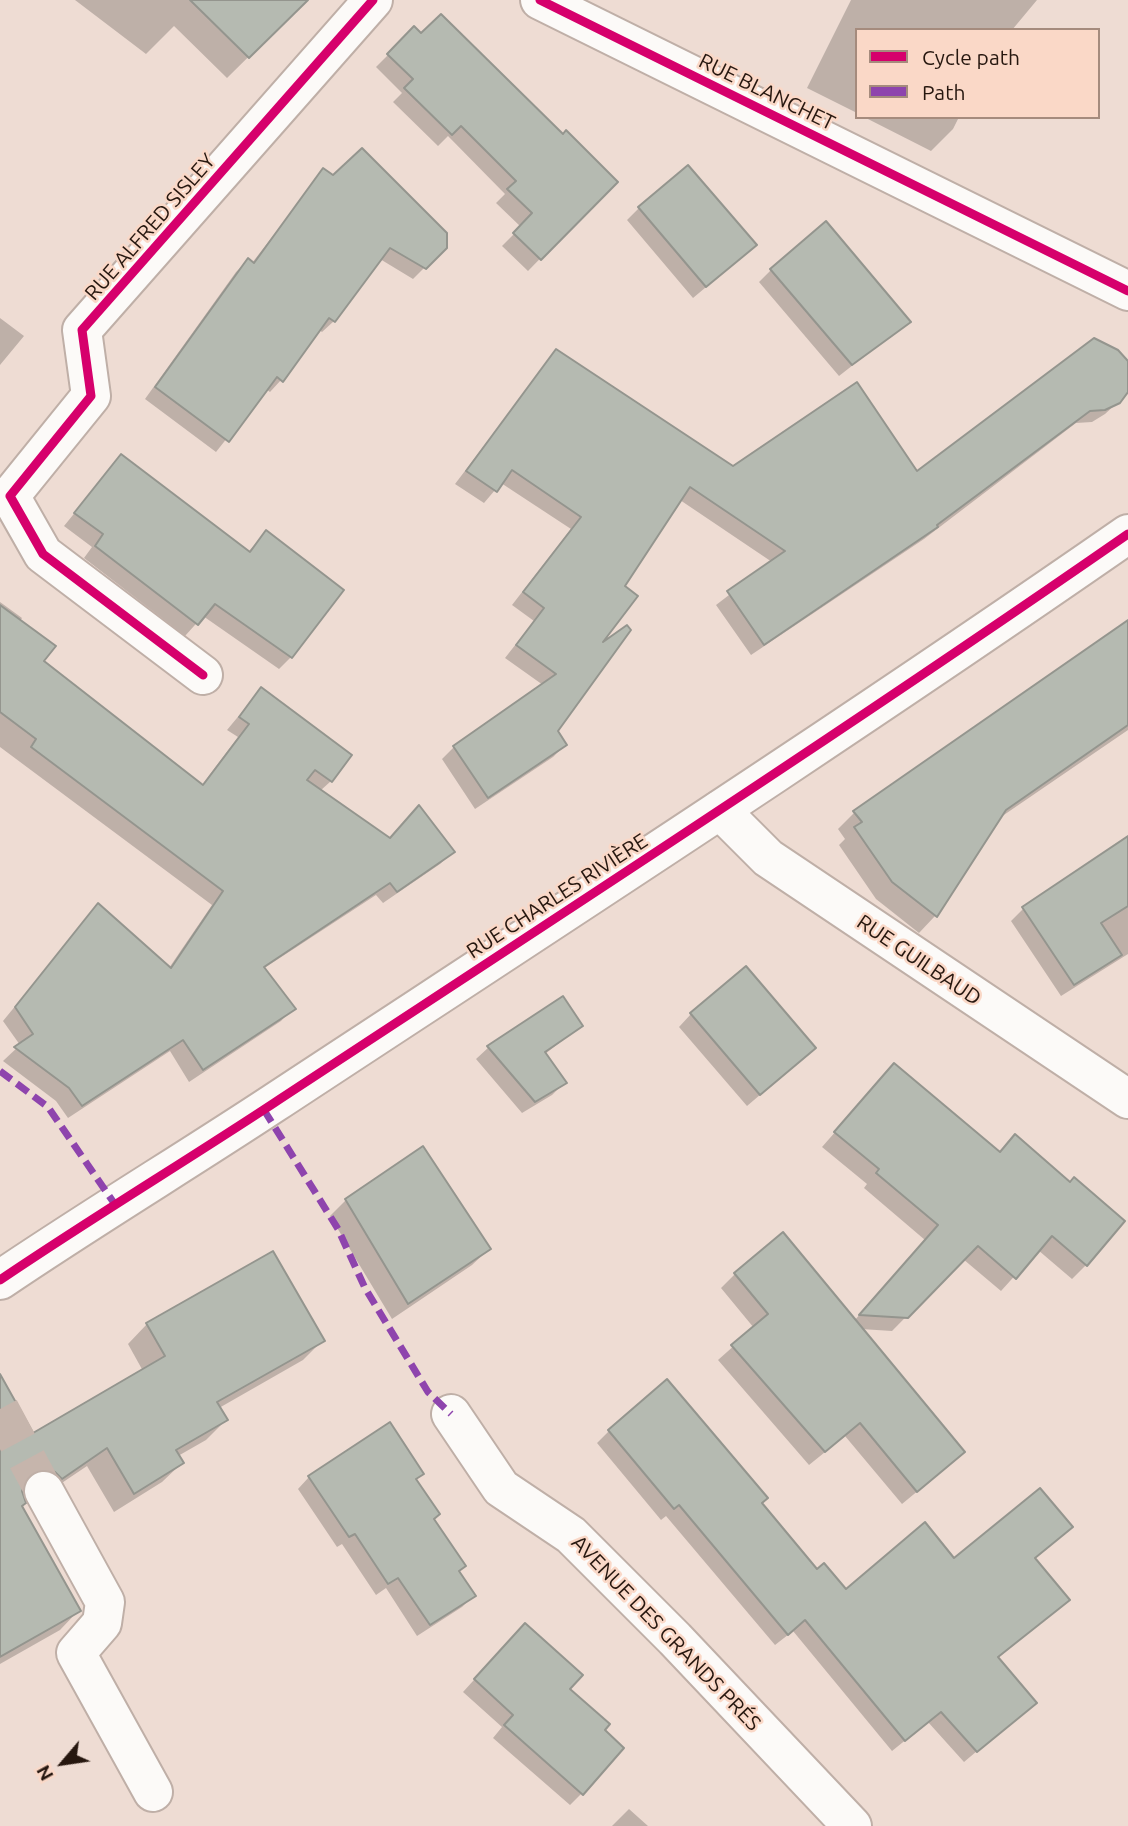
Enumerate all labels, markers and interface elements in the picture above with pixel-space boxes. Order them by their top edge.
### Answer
legend [855,28,1100,119]
text: Cycle path [922,45,1020,69]
street label: RUE BLANCHET [695,48,839,136]
text: Path [922,80,965,104]
street label: RUE ALFRED SISLEY [79,149,221,305]
street label: RUE CHARLES RIVIÈRE [462,828,652,964]
street label: RUE GUILBAUD [852,909,986,1011]
street label: AVENUE DES GRANDS PRÉS [566,1530,766,1736]
north arrow [28,1728,98,1798]
text: N [32,1762,58,1785]

